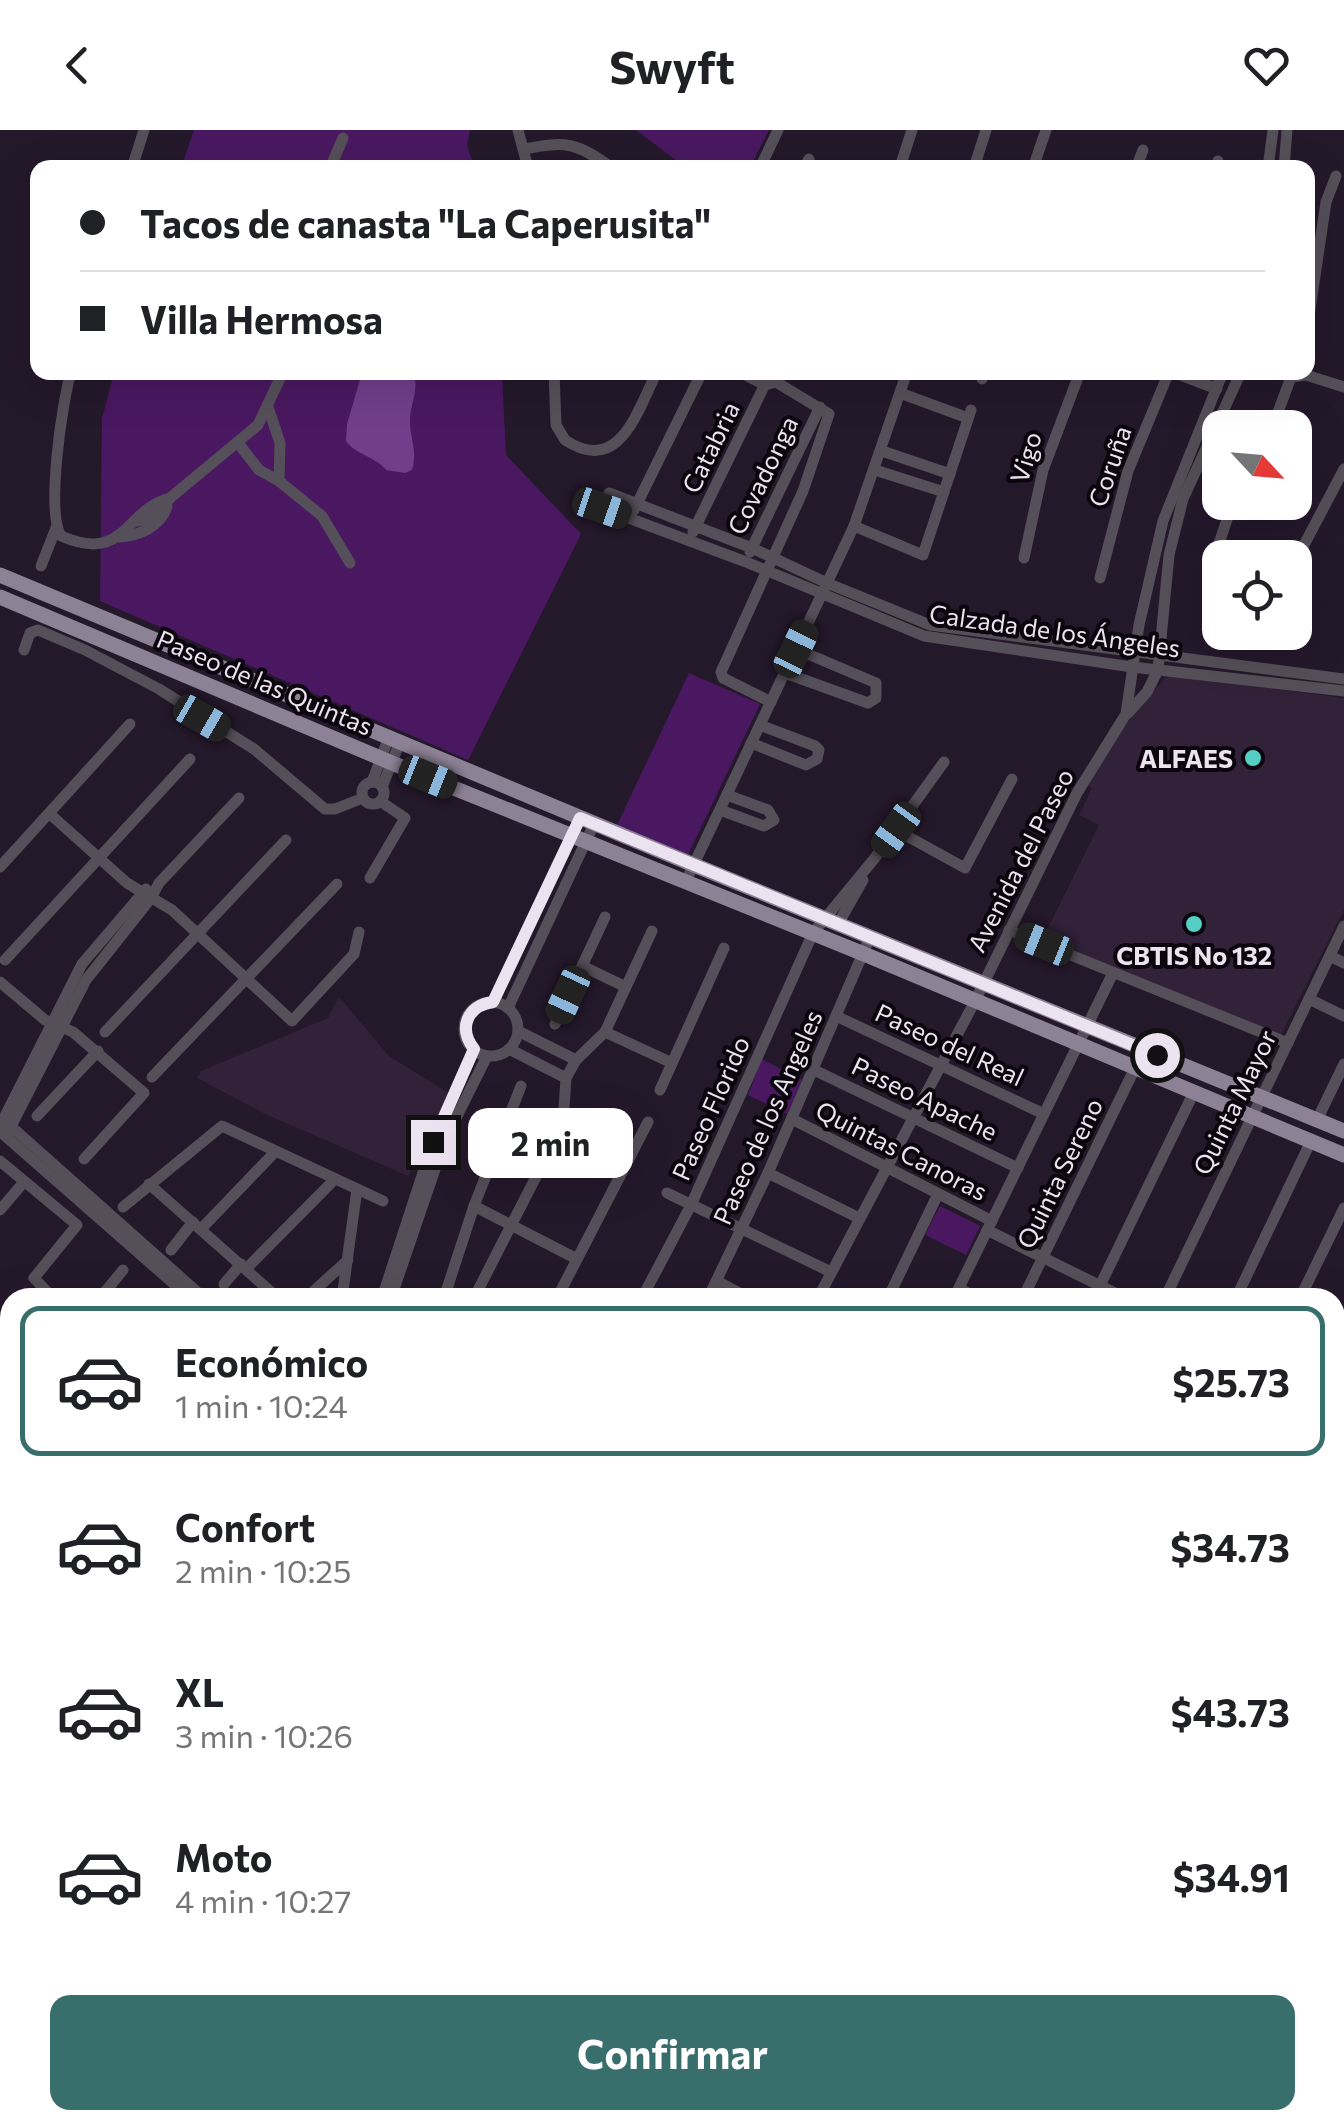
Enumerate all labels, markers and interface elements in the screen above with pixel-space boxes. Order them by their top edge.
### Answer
icon: back [50,38,105,93]
text: Swyft [609,38,735,93]
icon: heart [1239,38,1294,93]
text: Tacos de canasta "La Caperusita" [140,199,711,246]
text: Villa Hermosa [140,295,383,342]
street label: Catabria [675,396,745,498]
north arrow [1202,410,1312,520]
map controls [1202,410,1312,650]
street label: Covadonga [721,411,803,539]
street label: Coruña [1081,422,1137,510]
street label: Vigo [1003,428,1047,486]
car [569,484,635,532]
button: locate [1202,540,1312,650]
street label: Calzada de los Ángeles [928,598,1182,662]
car [769,615,823,683]
street label: Paseo de las Quintas [153,623,377,741]
car [169,690,235,746]
place label: ALFAES [1139,743,1233,773]
marker: ALFAES [1242,747,1264,769]
car [395,752,461,802]
street label: Avenida del Paseo [961,763,1079,957]
car [866,797,926,863]
marker: CBTIS No 132 [1183,913,1205,935]
car [1011,919,1077,969]
place label: CBTIS No 132 [1116,940,1272,970]
car [542,961,594,1029]
street label: Paseo del Real [871,997,1029,1091]
street label: Paseo de los Angeles [706,1005,828,1229]
street label: Quinta Mayor [1186,1025,1282,1179]
street label: Paseo Florido [665,1031,755,1185]
route start [1135,1033,1180,1078]
street label: Paseo Apache [847,1050,1003,1146]
street label: Quinta Sereno [1010,1093,1108,1253]
street label: Quintas Canoras [811,1094,993,1206]
callout: 2 min [468,1107,633,1177]
route end [411,1120,456,1165]
text: 2 min [511,1123,590,1163]
icon: car [55,1336,145,1426]
text: Económico [175,1338,368,1385]
text: $25.73 [1172,1358,1290,1405]
text: 1 min · 10:24 [175,1385,348,1425]
icon: car [55,1501,145,1591]
text: Confort [175,1503,315,1550]
text: $34.73 [1170,1523,1290,1570]
text: 2 min · 10:25 [175,1550,351,1590]
icon: car [55,1666,145,1756]
text: XL [175,1668,224,1715]
text: $43.73 [1171,1688,1290,1735]
text: 3 min · 10:26 [175,1715,353,1755]
icon: car [55,1831,145,1921]
text: Moto [175,1833,273,1880]
text: $34.91 [1173,1853,1290,1900]
text: 4 min · 10:27 [175,1880,351,1920]
button: Confirmar [50,1995,1295,2110]

